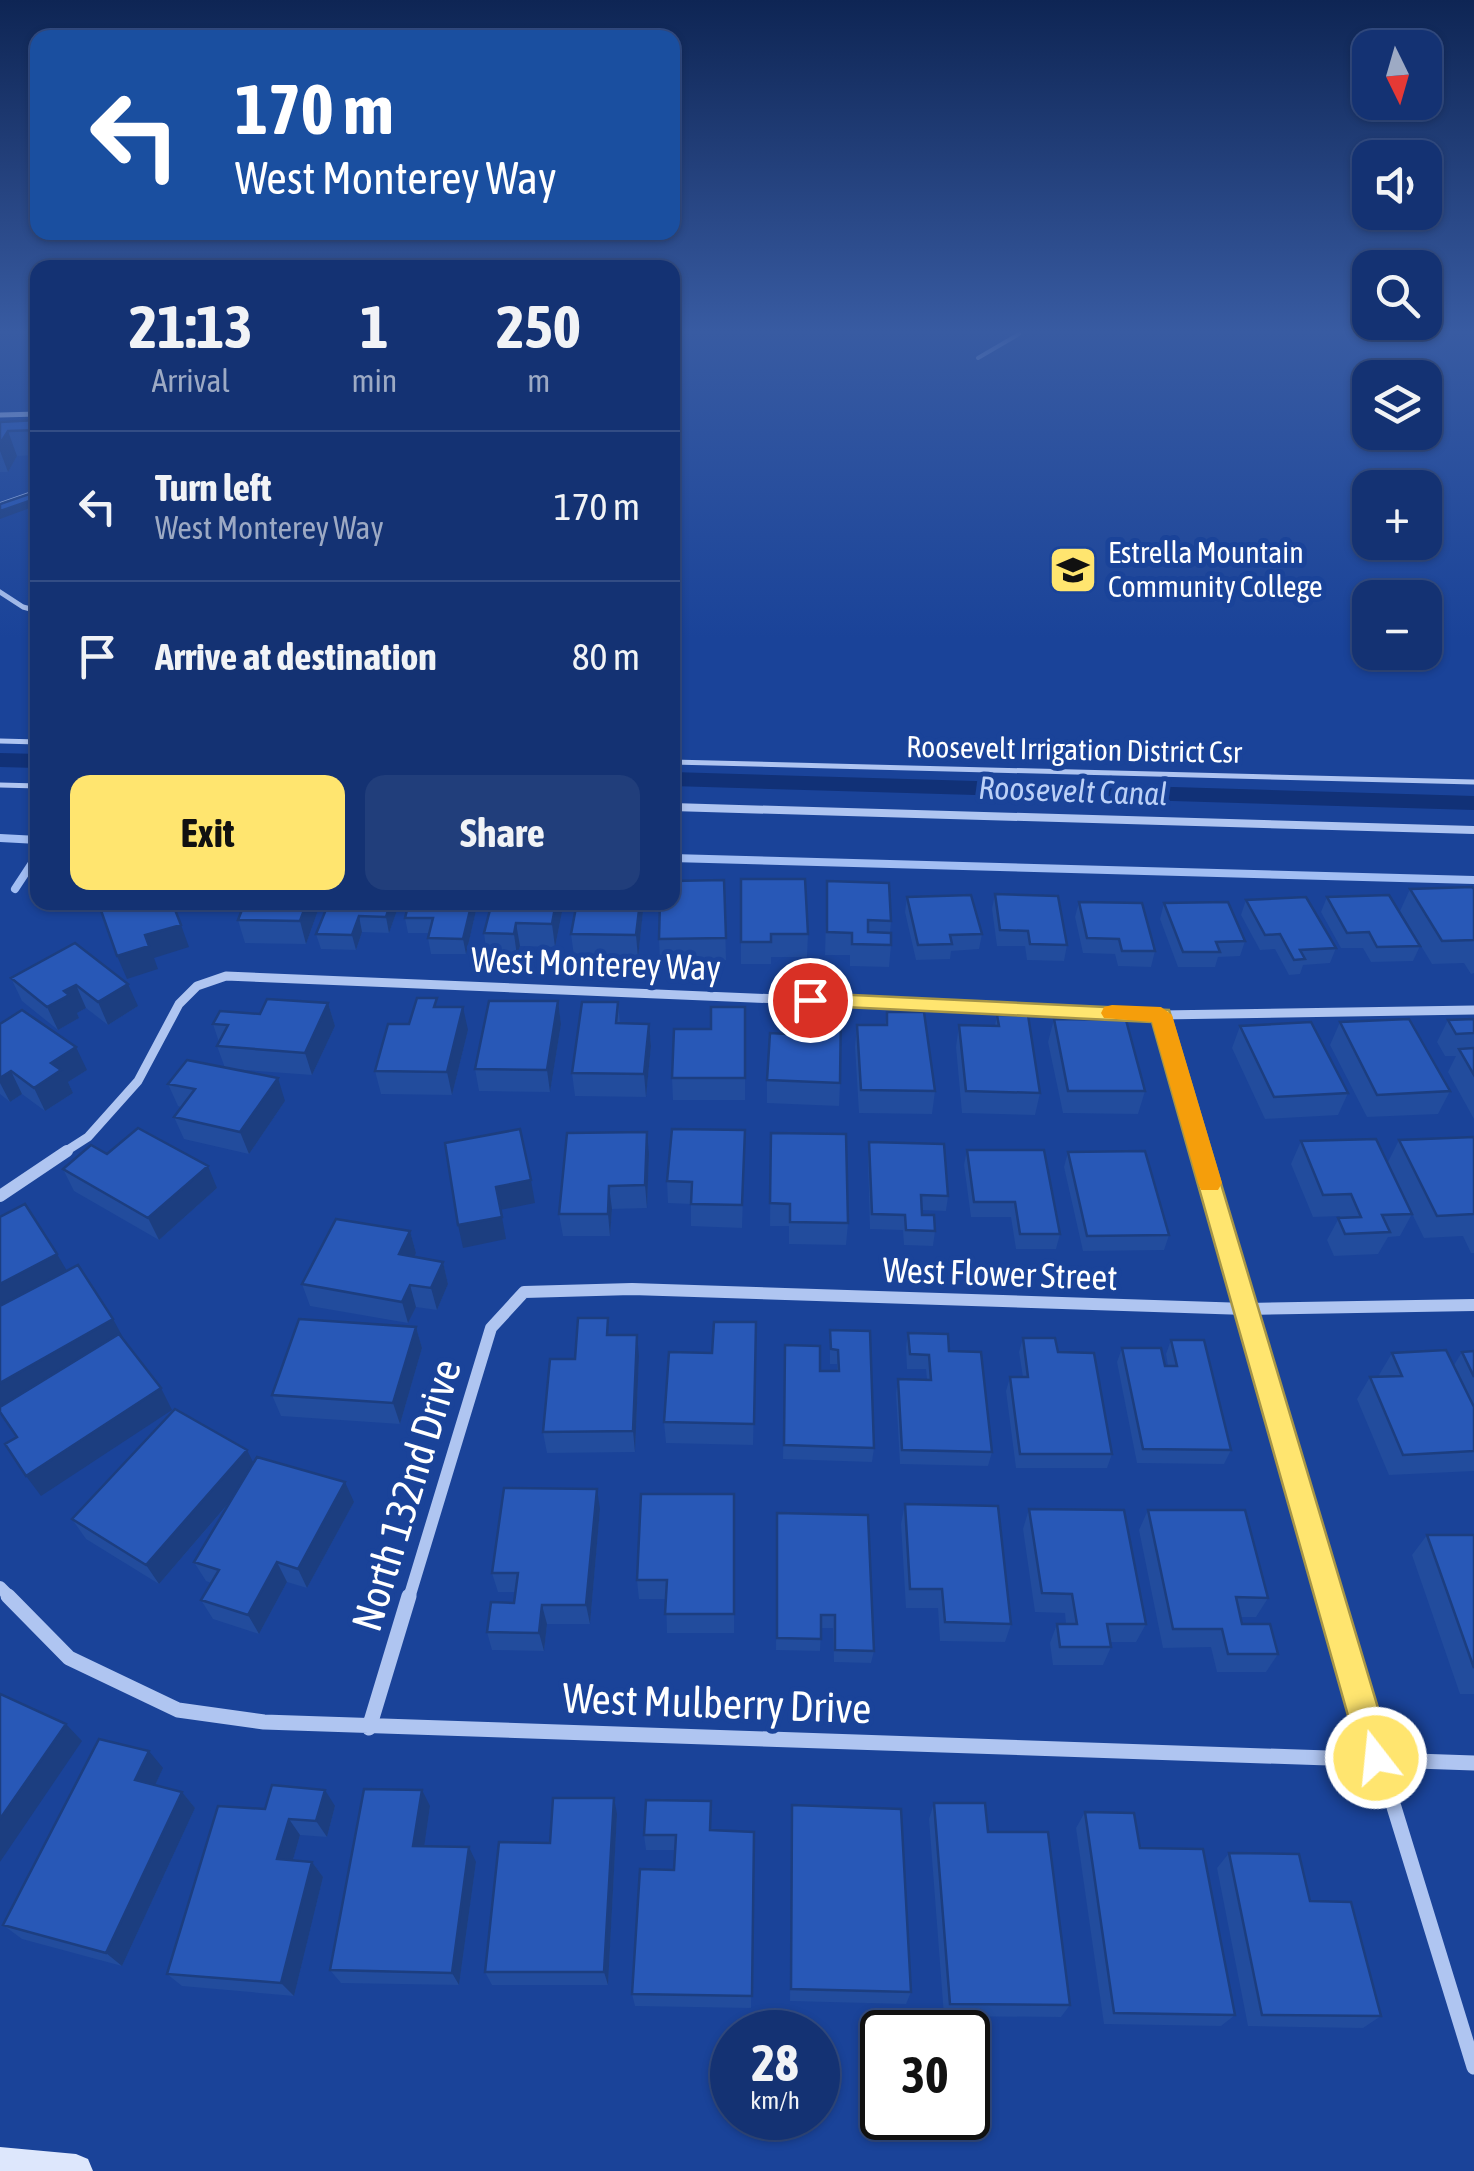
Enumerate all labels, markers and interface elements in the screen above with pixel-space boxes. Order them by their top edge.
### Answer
north arrow [1352,30,1442,120]
map controls [1352,30,1442,670]
text: 170 m [235,69,394,149]
icon: left [70,70,200,200]
button: sound [1352,140,1442,230]
text: West Monterey Way [235,152,556,204]
button: search [1352,250,1442,340]
text: 21:13 [129,292,252,361]
text: 1 [360,292,389,361]
text: 250 [496,292,581,361]
button: layers [1352,360,1442,450]
text: Arrival [152,362,230,399]
text: min [351,362,397,399]
text: m [527,362,550,399]
text: Turn left [155,466,271,509]
button: + [1352,470,1442,560]
icon: left [70,479,125,534]
text: 170 m [554,485,640,528]
text: West Monterey Way [155,509,384,546]
place label: Estrella Mountain Community College [1108,535,1323,603]
school or university icon: Estrella Mountain Community College [1047,544,1099,596]
button: − [1352,580,1442,670]
icon: arrive [70,629,125,684]
text: Arrive at destination [155,635,437,678]
text: 80 m [572,635,640,678]
street label: Roosevelt Irrigation District Csr [906,729,1243,769]
water label: Roosevelt Canal [978,769,1168,812]
button: Exit [70,775,345,890]
button: Share [365,775,640,890]
street label: West Monterey Way [470,939,722,987]
pin [768,958,853,1043]
icon: arrive [783,973,838,1028]
street label: West Flower Street [882,1249,1118,1297]
street label: North 132nd Drive [342,1353,470,1637]
street label: West Mulberry Drive [562,1674,872,1732]
position arrow [1324,1706,1428,1810]
speed limit sign: 30 [860,2010,990,2140]
text: 28 [751,2034,798,2092]
text: km/h [750,2086,800,2114]

